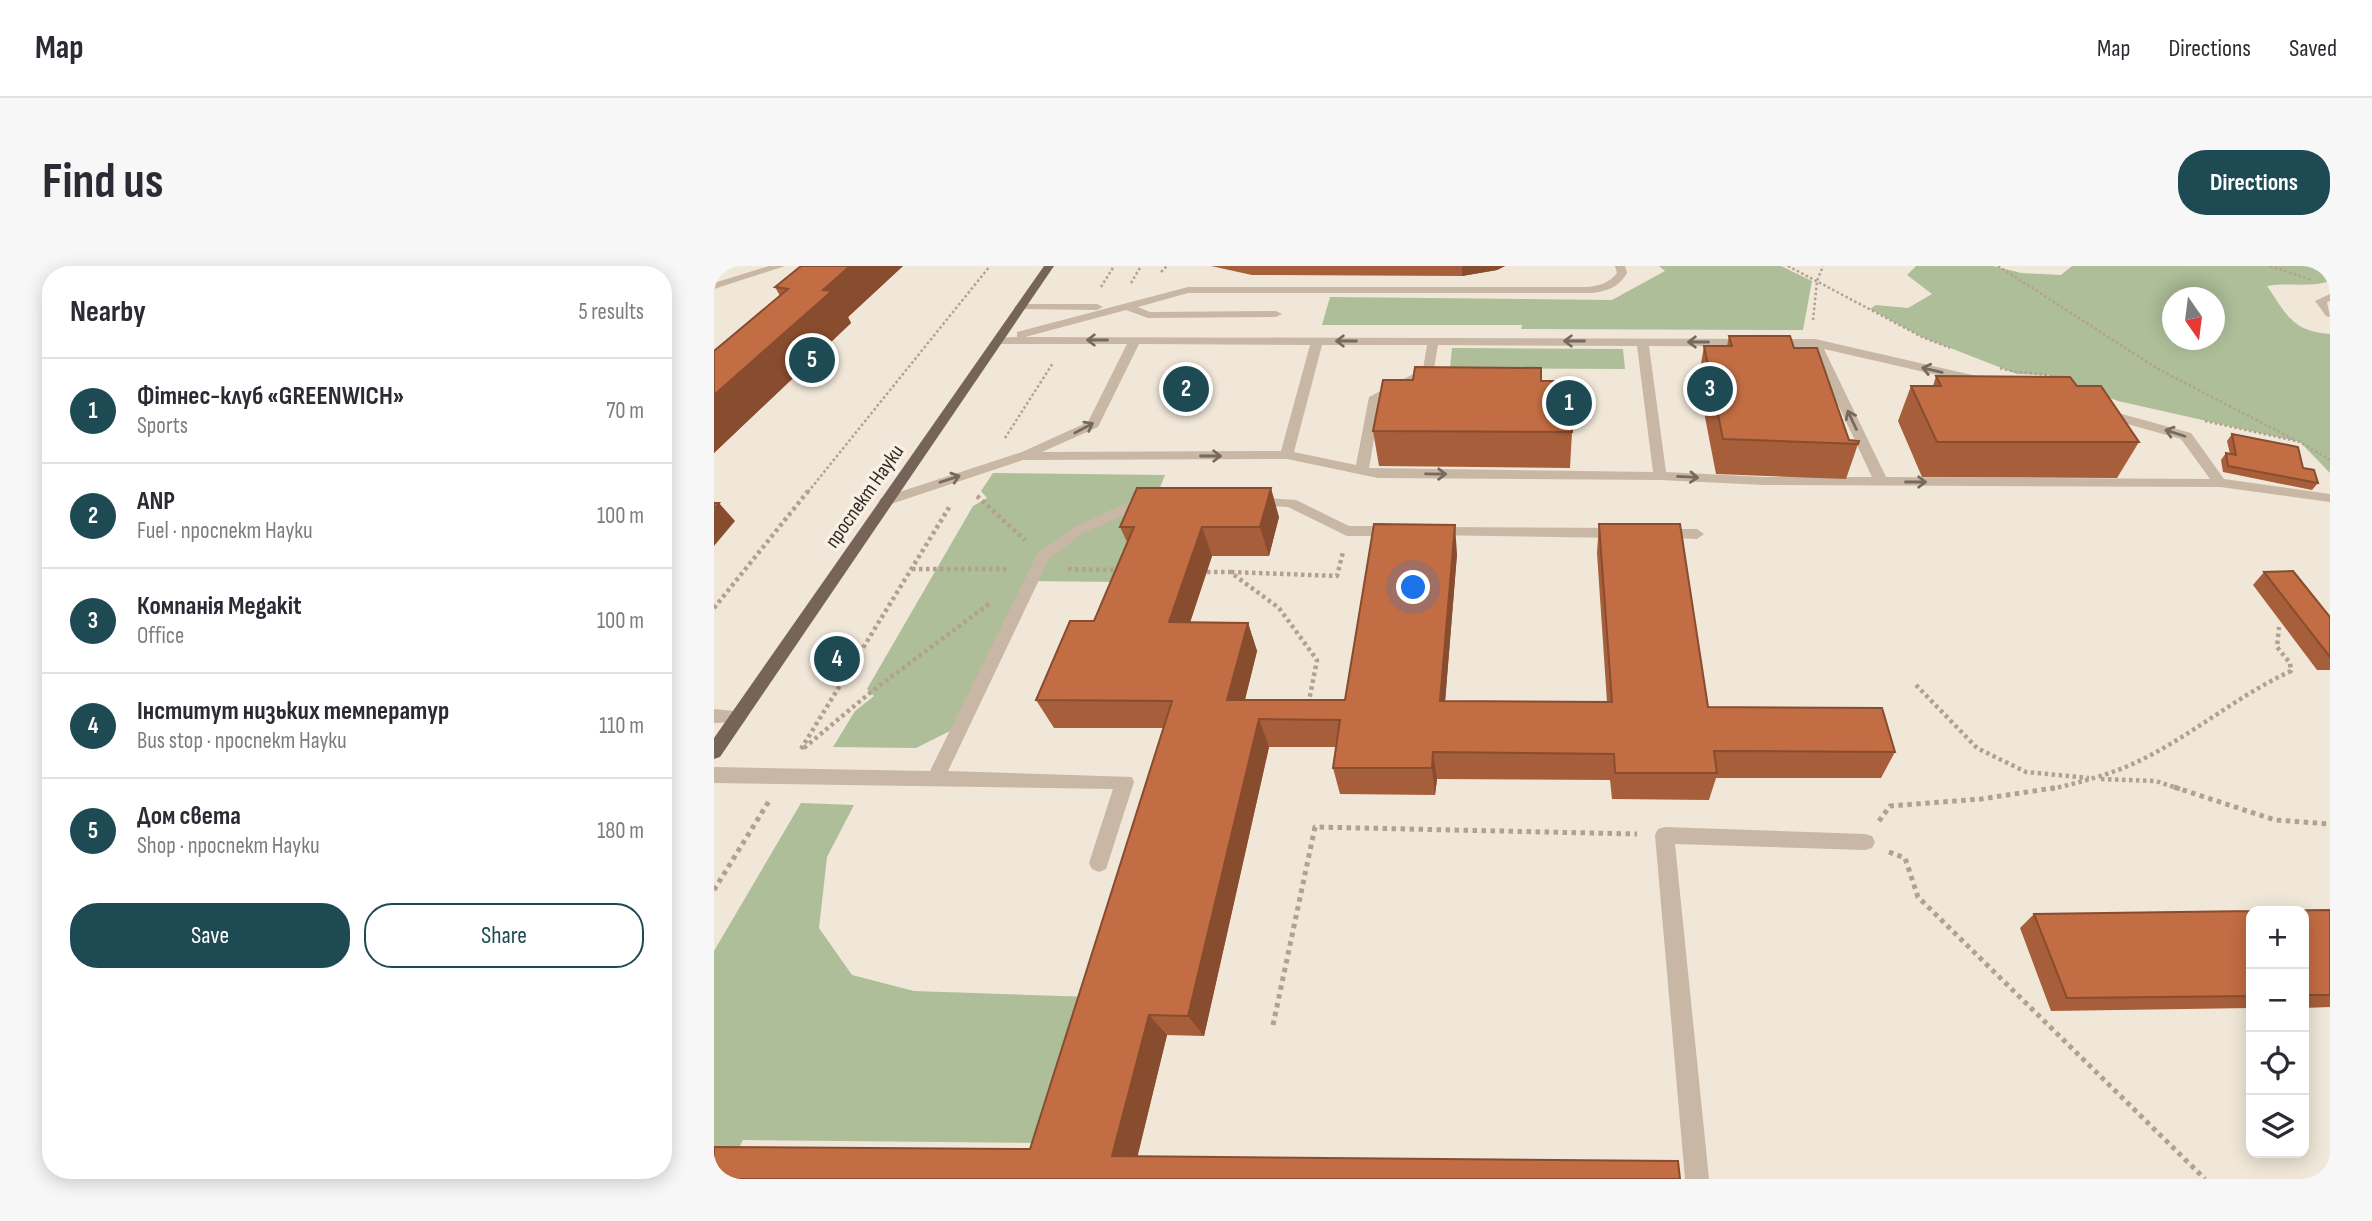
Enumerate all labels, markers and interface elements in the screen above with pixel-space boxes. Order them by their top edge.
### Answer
text: Map [35,28,84,68]
text: Map [2097,34,2130,63]
text: Directions [2168,34,2251,63]
text: Saved [2289,34,2337,63]
button: Directions [2178,150,2330,215]
text: Find us [42,153,164,212]
north arrow [2162,287,2225,350]
text: Nearby [70,294,146,330]
text: 5 results [578,298,644,326]
one-way arrow [1086,333,1109,347]
pin: 5 [789,334,835,386]
one-way arrow [1335,334,1358,348]
one-way arrow [1562,334,1585,348]
one-way arrow [1687,335,1710,349]
one-way arrow [1921,362,1944,376]
pin: 2 [1163,363,1209,415]
pin: 3 [1687,363,1733,415]
pin: 1 [1546,377,1592,429]
text: Фітнес-клуб «GREENWICH» [137,381,404,412]
text: 1 [88,397,98,425]
text: 70 m [606,397,644,425]
one-way arrow [1845,410,1858,431]
text: Sports [137,412,188,440]
one-way arrow [1073,420,1093,434]
one-way arrow [2165,426,2187,439]
street label: проспект Науки [820,440,909,553]
one-way arrow [1199,449,1222,463]
one-way arrow [1425,467,1448,481]
one-way arrow [1676,471,1699,484]
one-way arrow [939,472,961,484]
one-way arrow [1904,475,1927,489]
text: ANP [137,486,175,517]
text: 2 [88,502,98,530]
text: 100 m [597,502,644,530]
text: Fuel · проспект Науки [137,517,313,545]
your location [1396,570,1430,604]
text: Компанія Megakit [137,591,302,622]
text: 3 [88,607,98,635]
text: 100 m [597,607,644,635]
text: Office [137,622,184,650]
pin: 4 [814,633,860,685]
text: Інститут низьких температур [137,696,449,727]
text: 4 [88,712,98,740]
text: 110 m [599,712,644,740]
text: Bus stop · проспект Науки [137,727,347,755]
text: Дом света [137,801,241,832]
text: 5 [88,817,98,845]
text: 180 m [597,817,644,845]
text: Shop · проспект Науки [137,832,320,860]
button: Save [70,903,350,968]
button: Share [364,903,644,968]
map controls [2246,906,2309,1158]
button: + [2246,906,2309,969]
button: − [2246,969,2309,1032]
button: locate [2246,1032,2309,1095]
button: layers [2246,1095,2309,1158]

